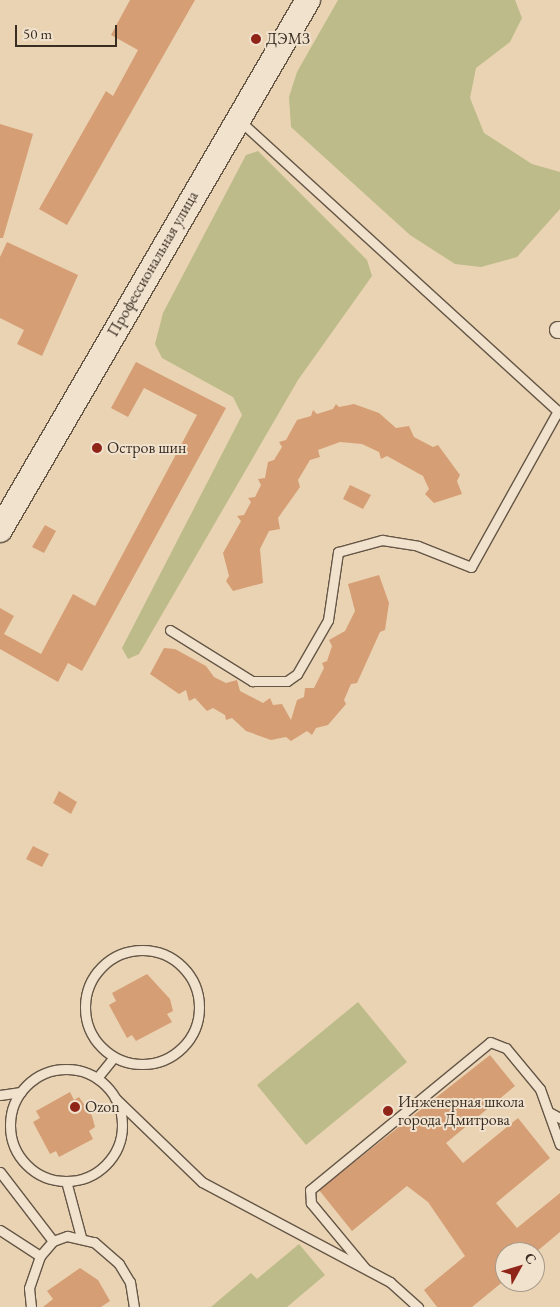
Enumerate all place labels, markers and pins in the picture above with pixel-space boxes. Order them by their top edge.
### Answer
place label: ДЭМЗ [266,29,310,49]
marker: ДЭМЗ [250,33,262,45]
place label: Остров шин [107,438,186,458]
marker: Остров шин [91,442,103,454]
place label: Инженерная школа города Дмитрова [398,1092,524,1130]
place label: Ozon [85,1097,120,1117]
marker: Ozon [69,1101,81,1113]
marker: Инженерная школа города Дмитрова [382,1105,394,1117]

